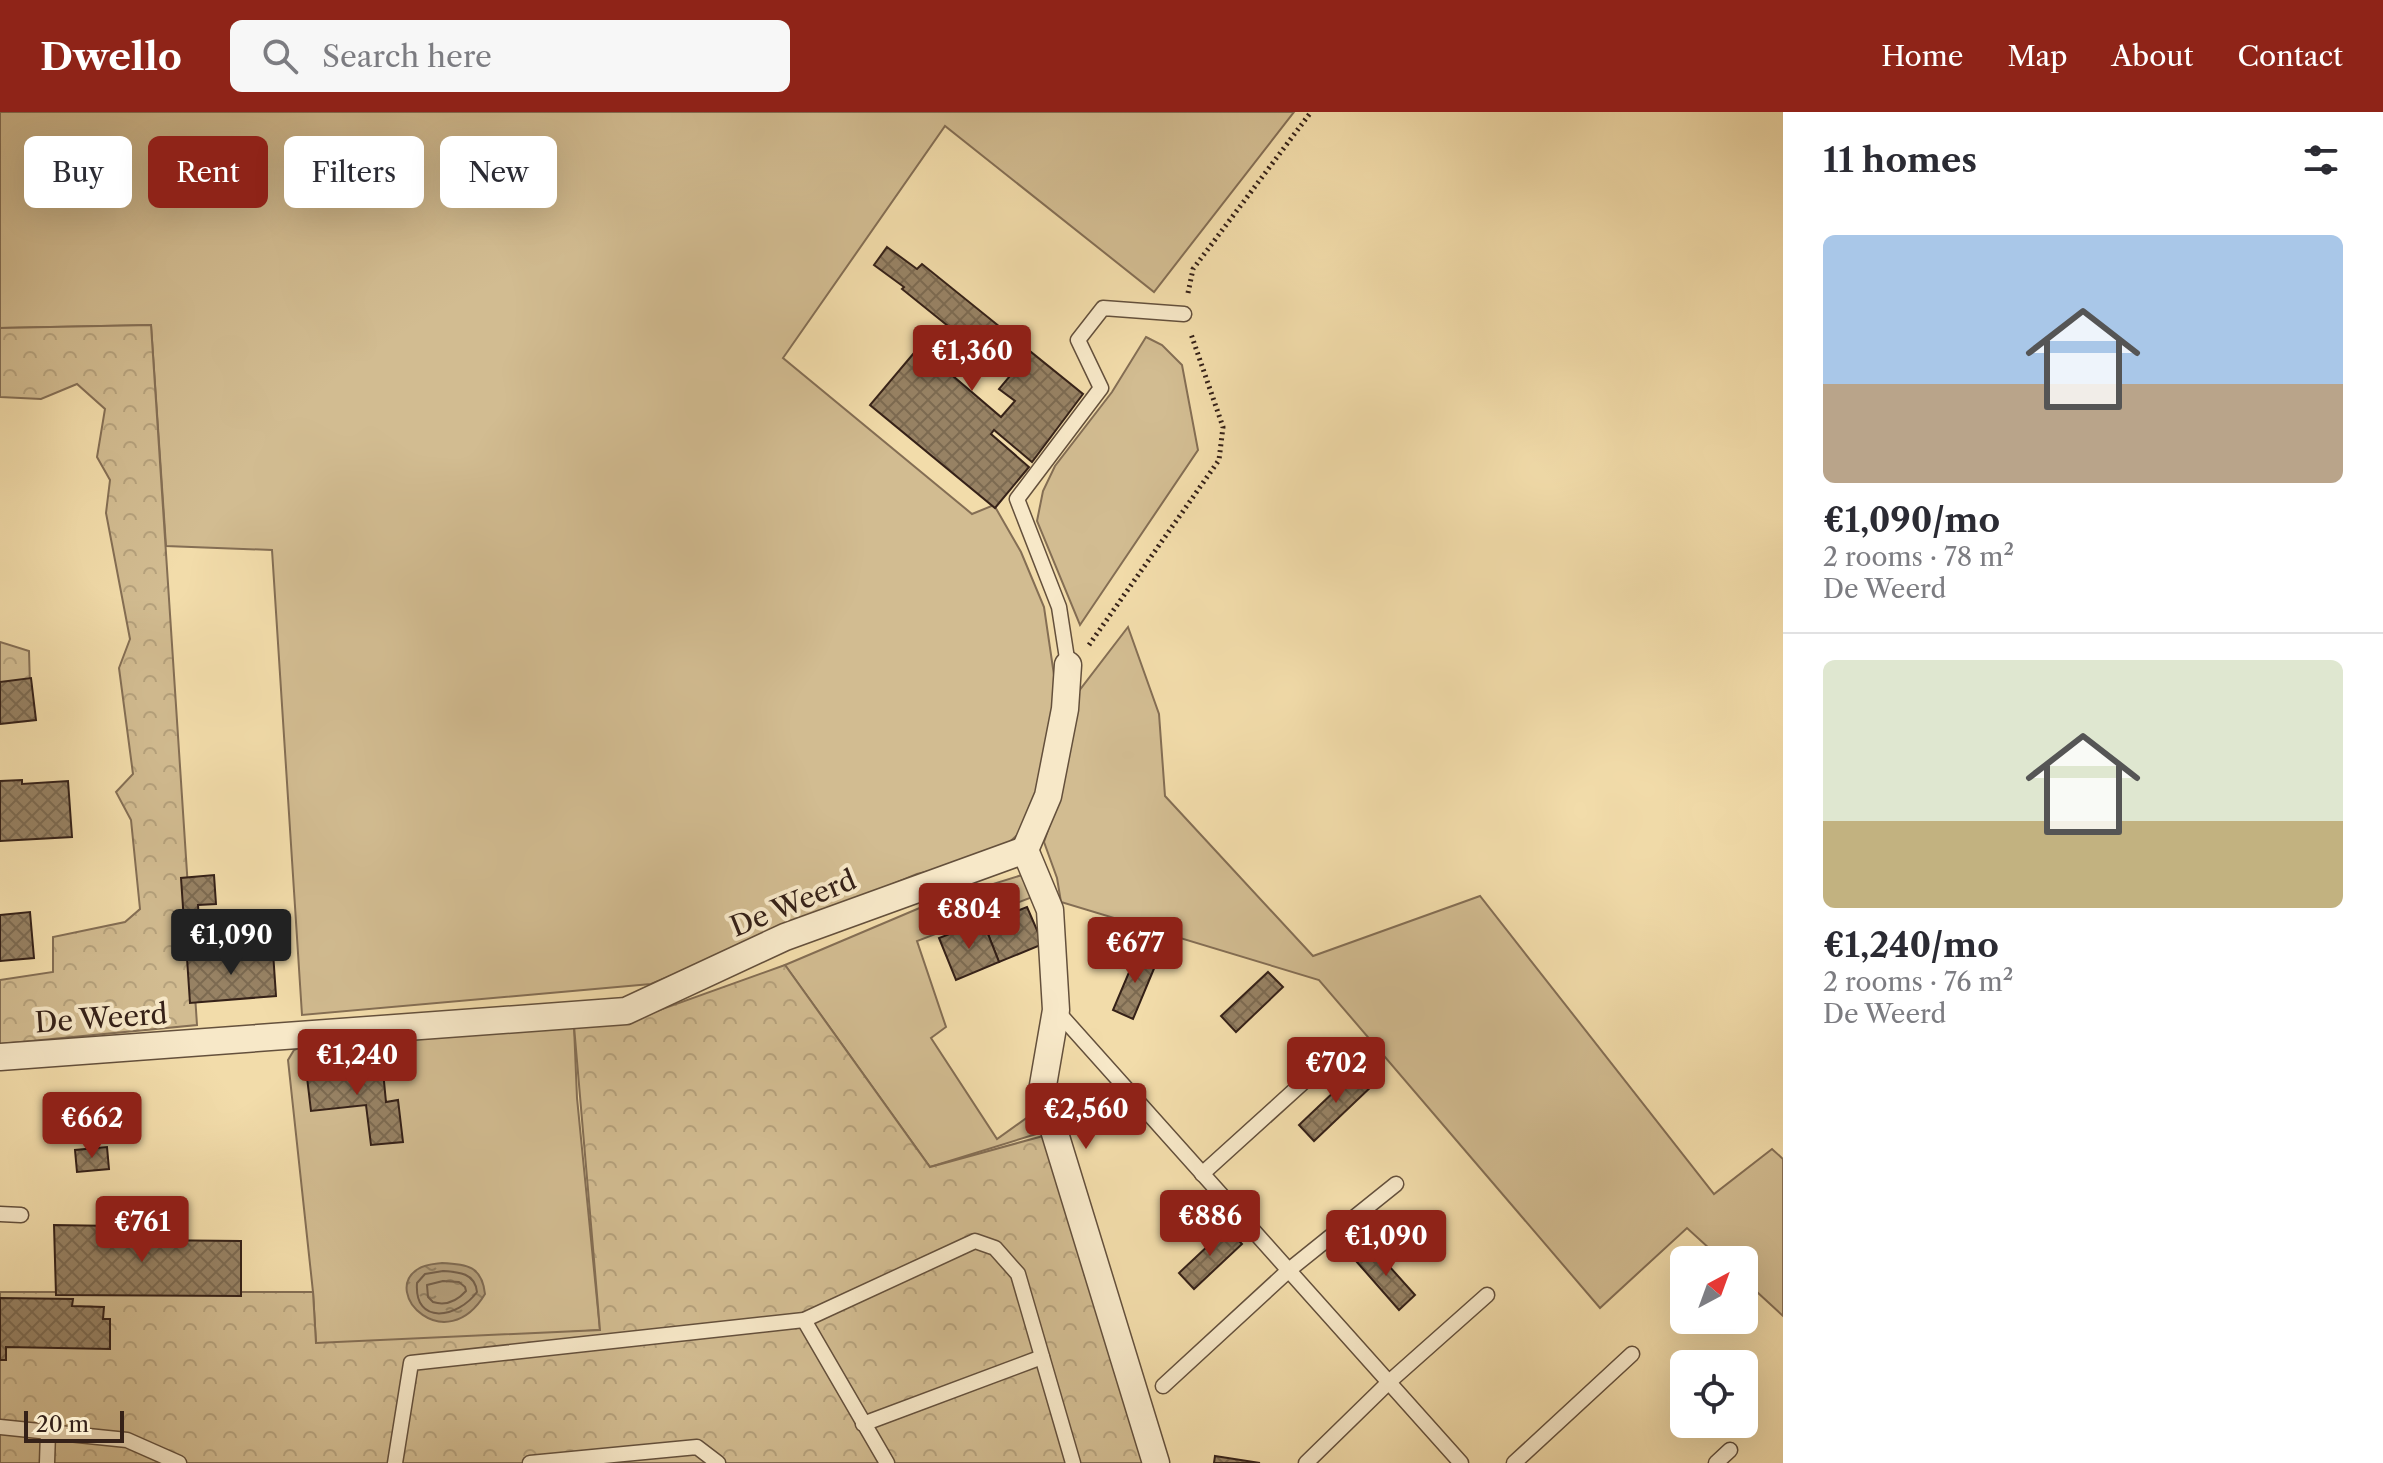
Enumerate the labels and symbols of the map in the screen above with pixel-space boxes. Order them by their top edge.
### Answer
pin: €1,360 [907,325,1037,393]
street label: De Weerd [725,862,861,944]
pin: €804 [922,883,1016,951]
pin: €1,090 [166,909,296,977]
pin: €677 [1088,917,1182,985]
street label: De Weerd [34,996,168,1040]
pin: €1,240 [292,1029,422,1097]
pin: €702 [1289,1037,1383,1105]
pin: €2,560 [1021,1083,1151,1151]
pin: €662 [45,1092,139,1160]
pin: €886 [1163,1190,1257,1258]
pin: €761 [95,1196,189,1264]
pin: €1,090 [1321,1210,1451,1278]
north arrow [1670,1246,1758,1334]
scale bar [24,1407,124,1443]

